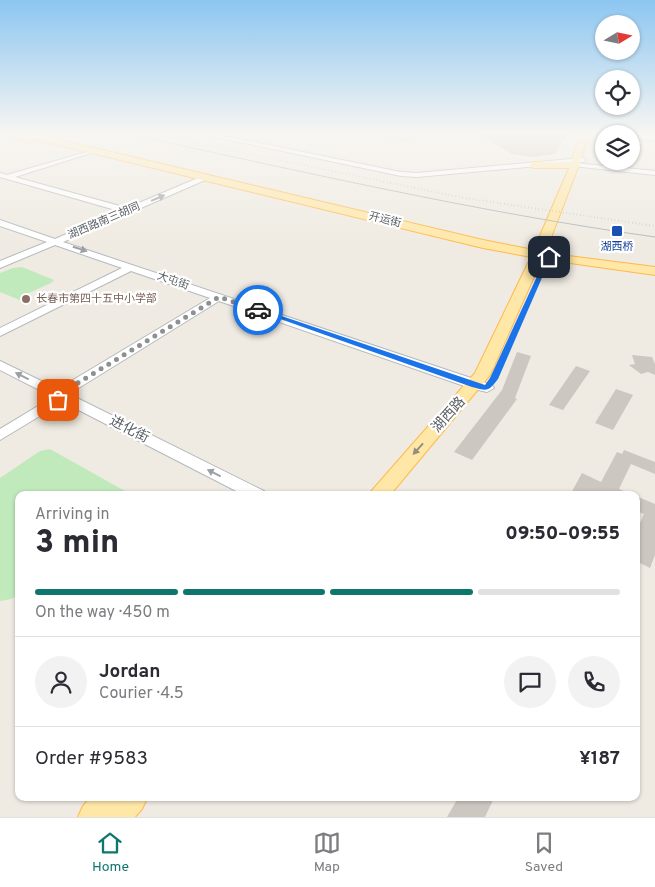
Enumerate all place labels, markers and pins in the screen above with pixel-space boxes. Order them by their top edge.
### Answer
marker: 湖西桥 [610,224,624,238]
pin [528,236,570,278]
place label: 湖西桥 [601,240,634,254]
place label: 长春市第四十五中小学部 [36,292,157,306]
marker: 长春市第四十五中小学部 [20,293,32,305]
pin [37,379,79,421]

